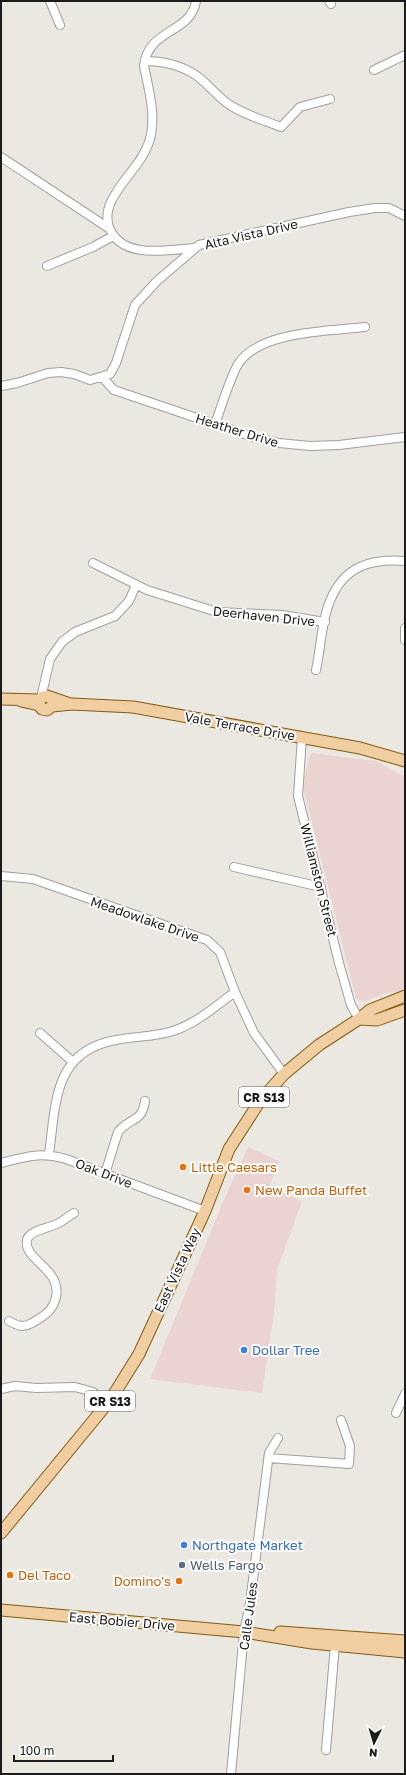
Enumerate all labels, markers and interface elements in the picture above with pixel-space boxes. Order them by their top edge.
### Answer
street label: Alta Vista Drive [203,215,299,253]
street label: Heather Drive [194,410,280,450]
street label: Deerhaven Drive [212,603,316,629]
street label: Vale Terrace Drive [183,708,297,744]
street label: Williamston Street [297,822,341,938]
street label: Meadowlake Drive [89,893,201,945]
road number: CR S13 [239,1087,289,1107]
street label: Oak Drive [73,1155,135,1191]
place label: Little Caesars [191,1159,277,1175]
marker: Little Caesars [178,1162,188,1172]
place label: New Panda Buffet [255,1182,367,1198]
marker: New Panda Buffet [242,1185,252,1195]
street label: East Vista Way [150,1224,204,1315]
place label: Dollar Tree [252,1342,320,1358]
marker: Dollar Tree [239,1345,249,1355]
road number: CR S13 [85,1391,135,1411]
place label: Northgate Market [192,1537,303,1553]
marker: Northgate Market [179,1540,189,1550]
place label: Wells Fargo [190,1557,264,1573]
marker: Wells Fargo [177,1560,187,1570]
place label: Del Taco [18,1567,71,1583]
marker: Del Taco [5,1570,15,1580]
place label: Domino's [114,1573,171,1589]
marker: Domino's [174,1576,184,1586]
street label: Calle Jules [235,1581,261,1651]
street label: East Bobier Drive [68,1608,176,1634]
north arrow [354,1723,394,1763]
scale bar [14,1737,113,1763]
text: 100 m [20,1743,54,1758]
text: N [368,1747,378,1760]

